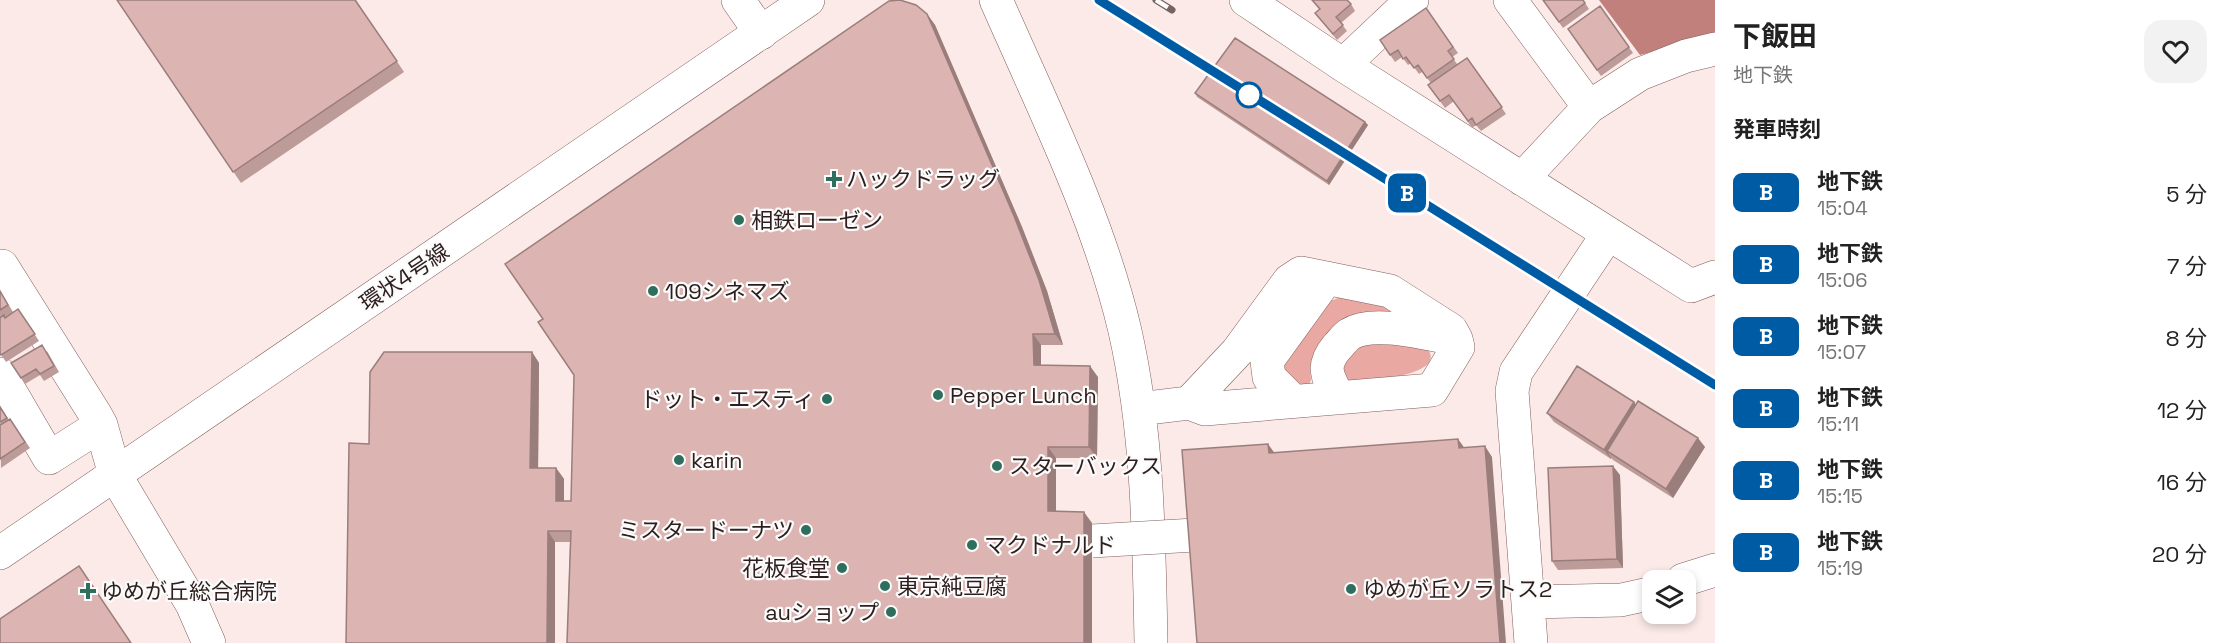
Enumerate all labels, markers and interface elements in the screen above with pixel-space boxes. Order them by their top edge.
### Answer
text: 下飯田 [1733,18,1817,54]
button: heart [2144,20,2207,83]
text: 地下鉄 [1733,62,1793,88]
unlabelled marker [1236,82,1262,108]
text: 発車時刻 [1733,115,1821,143]
place label: ハックドラッグ [846,165,1000,193]
text: 地下鉄 [1817,167,1883,195]
marker: ハックドラッグ [827,172,841,186]
line badge: B [1388,174,1426,212]
text: B [1759,179,1773,206]
text: B [1400,180,1414,207]
text: 5 分 [2166,180,2207,208]
text: 15:04 [1817,195,1868,221]
place label: 相鉄ローゼン [751,206,883,234]
marker: 相鉄ローゼン [732,213,746,227]
street label: 環状4号線 [354,237,454,317]
text: 地下鉄 [1817,239,1883,267]
text: B [1759,251,1773,278]
text: 7 分 [2167,252,2207,280]
text: 15:06 [1817,267,1867,293]
place label: 109シネマズ [665,277,790,305]
marker: 109シネマズ [646,284,660,298]
text: 地下鉄 [1817,311,1883,339]
text: B [1759,323,1773,350]
text: 8 分 [2166,324,2207,352]
text: 15:07 [1817,339,1866,365]
place label: Pepper Lunch [950,381,1097,409]
text: 地下鉄 [1817,383,1883,411]
place label: ドット・エスティ [640,385,815,413]
marker: Pepper Lunch [931,388,945,402]
marker: ドット・エスティ [820,392,834,406]
text: B [1759,395,1773,422]
text: 12 分 [2157,396,2207,424]
text: 15:11 [1817,411,1859,437]
place label: karin [691,446,742,474]
place label: スターバックス [1009,452,1162,480]
marker: karin [672,453,686,467]
text: 地下鉄 [1817,455,1883,483]
marker: スターバックス [990,459,1004,473]
text: B [1759,467,1773,494]
text: 16 分 [2157,468,2207,496]
text: 15:15 [1817,483,1863,509]
place label: ミスタードーナツ [618,516,794,544]
marker: ミスタードーナツ [799,523,813,537]
text: 地下鉄 [1817,527,1883,555]
place label: マクドナルド [984,531,1116,559]
marker: マクドナルド [965,538,979,552]
text: B [1759,539,1773,566]
text: 20 分 [2152,540,2207,568]
place label: 花板食堂 [742,554,830,582]
text: 15:19 [1817,555,1863,581]
marker: 花板食堂 [835,561,849,575]
map controls [1642,570,1696,624]
button: layers [1642,570,1696,624]
place label: 東京純豆腐 [897,572,1007,600]
place label: ゆめが丘ソラトス2 [1363,575,1552,603]
place label: ゆめが丘総合病院 [101,577,277,605]
marker: 東京純豆腐 [878,579,892,593]
marker: ゆめが丘総合病院 [79,582,97,600]
marker: ゆめが丘ソラトス2 [1344,582,1358,596]
place label: auショップ [765,598,879,626]
marker: auショップ [884,605,898,619]

